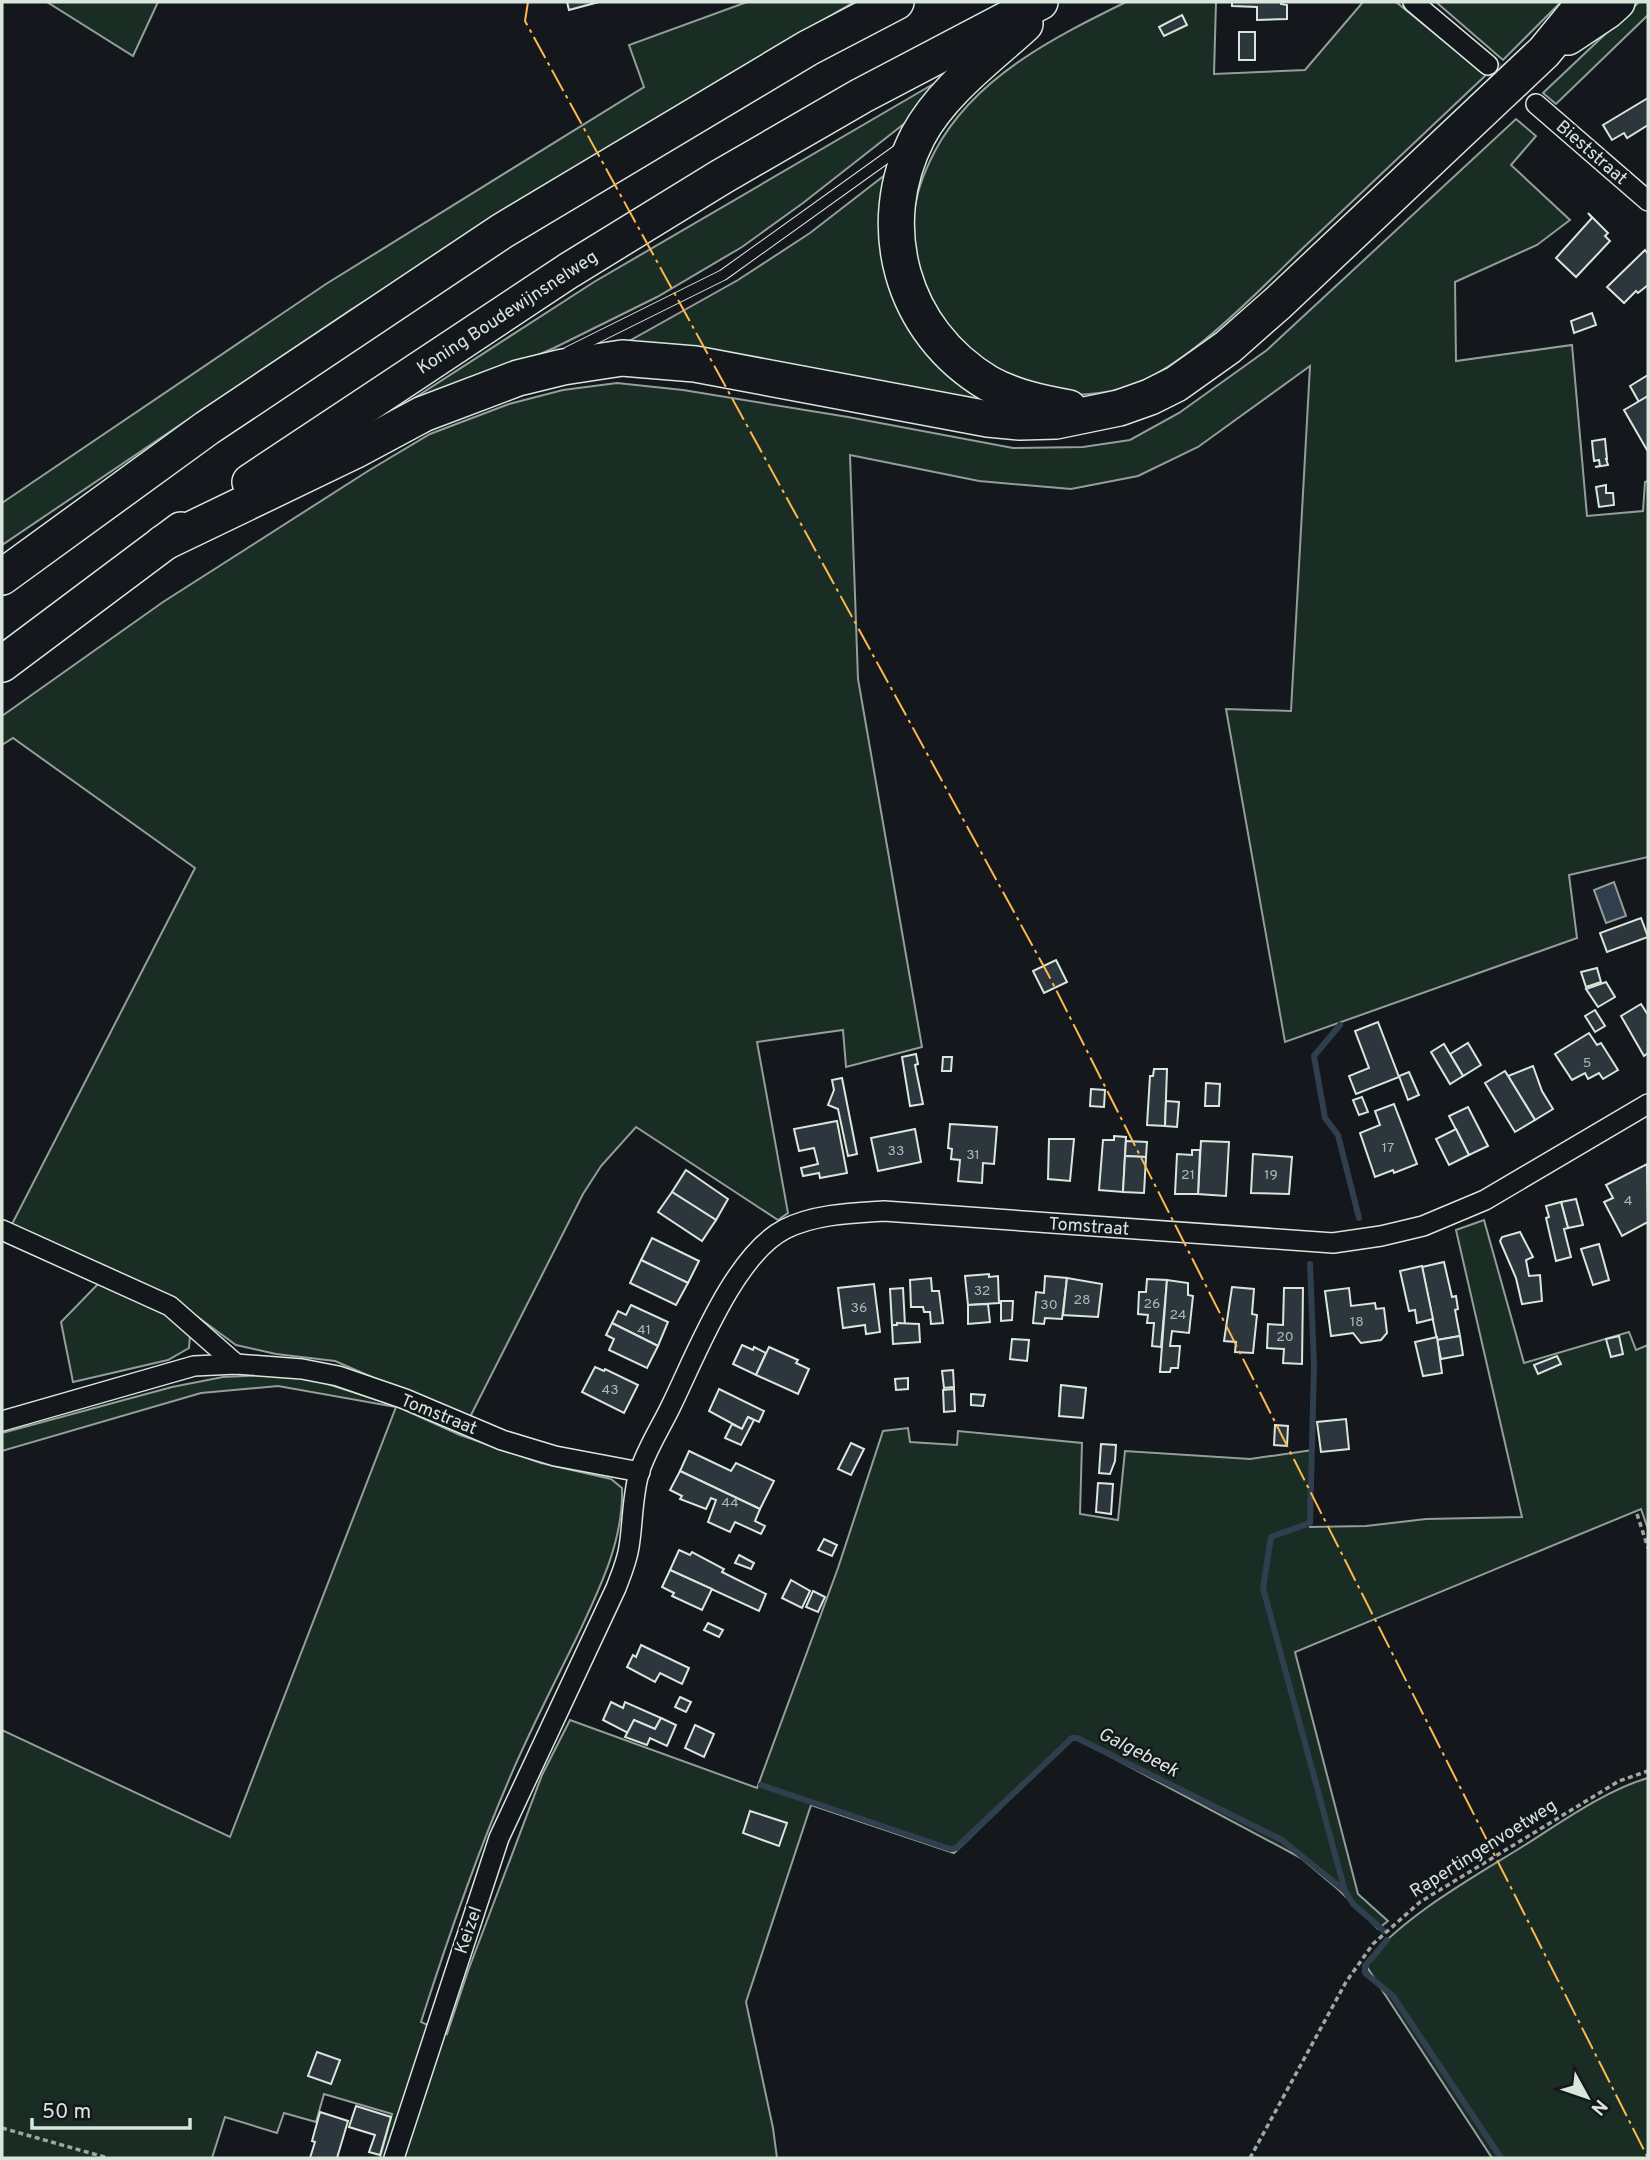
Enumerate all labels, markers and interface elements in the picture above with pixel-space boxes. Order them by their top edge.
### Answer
street label: Bieststraat [1551,116,1632,190]
street label: Koning Boudewijnsnelweg [413,246,603,380]
house number: 5 [1583,1055,1591,1072]
house number: 17 [1382,1140,1394,1157]
house number: 33 [888,1143,904,1160]
house number: 31 [966,1147,980,1164]
house number: 21 [1181,1167,1195,1184]
house number: 19 [1264,1167,1278,1184]
house number: 4 [1624,1193,1632,1210]
street label: Tomstraat [1048,1213,1130,1242]
house number: 32 [974,1283,990,1300]
house number: 28 [1073,1292,1091,1309]
house number: 26 [1144,1296,1160,1313]
house number: 30 [1040,1297,1058,1314]
house number: 36 [851,1300,867,1317]
house number: 24 [1169,1307,1187,1324]
house number: 18 [1350,1314,1364,1331]
house number: 41 [637,1322,651,1339]
house number: 20 [1276,1329,1294,1346]
house number: 43 [601,1382,619,1399]
street label: Tomstraat [397,1390,480,1441]
house number: 44 [721,1495,739,1512]
water label: Galgebeek [1094,1722,1183,1783]
street label: Rapertingenvoetweg [1406,1795,1561,1904]
street label: Keizel [451,1904,488,1957]
north arrow [1552,2062,1622,2132]
scale bar [32,2086,189,2130]
text: N [1585,2094,1612,2120]
text: 50 m [42,2099,91,2126]

